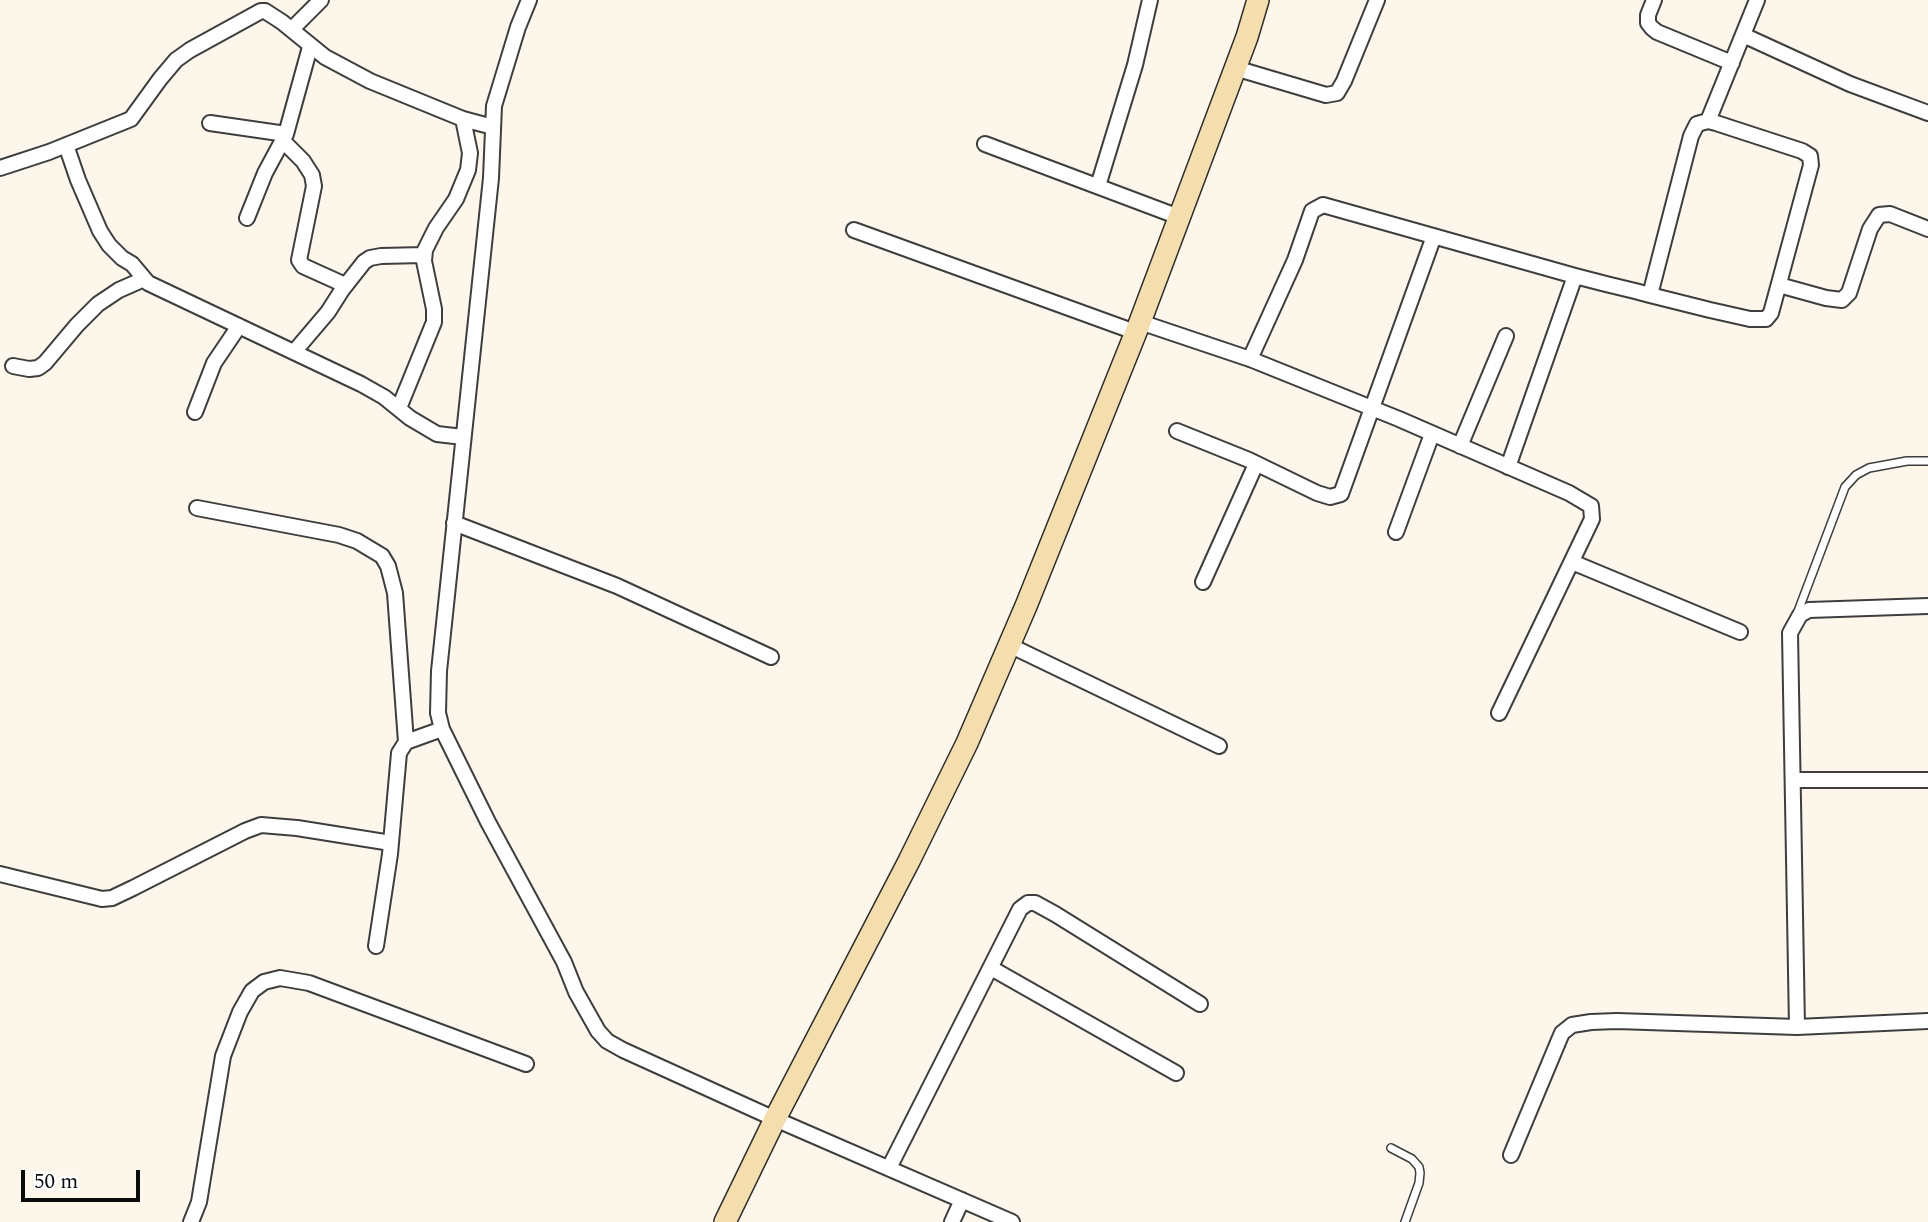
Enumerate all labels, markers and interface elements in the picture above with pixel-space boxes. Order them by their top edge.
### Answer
scale bar [24,1156,144,1200]
text: 50 m [34,1166,78,1198]

